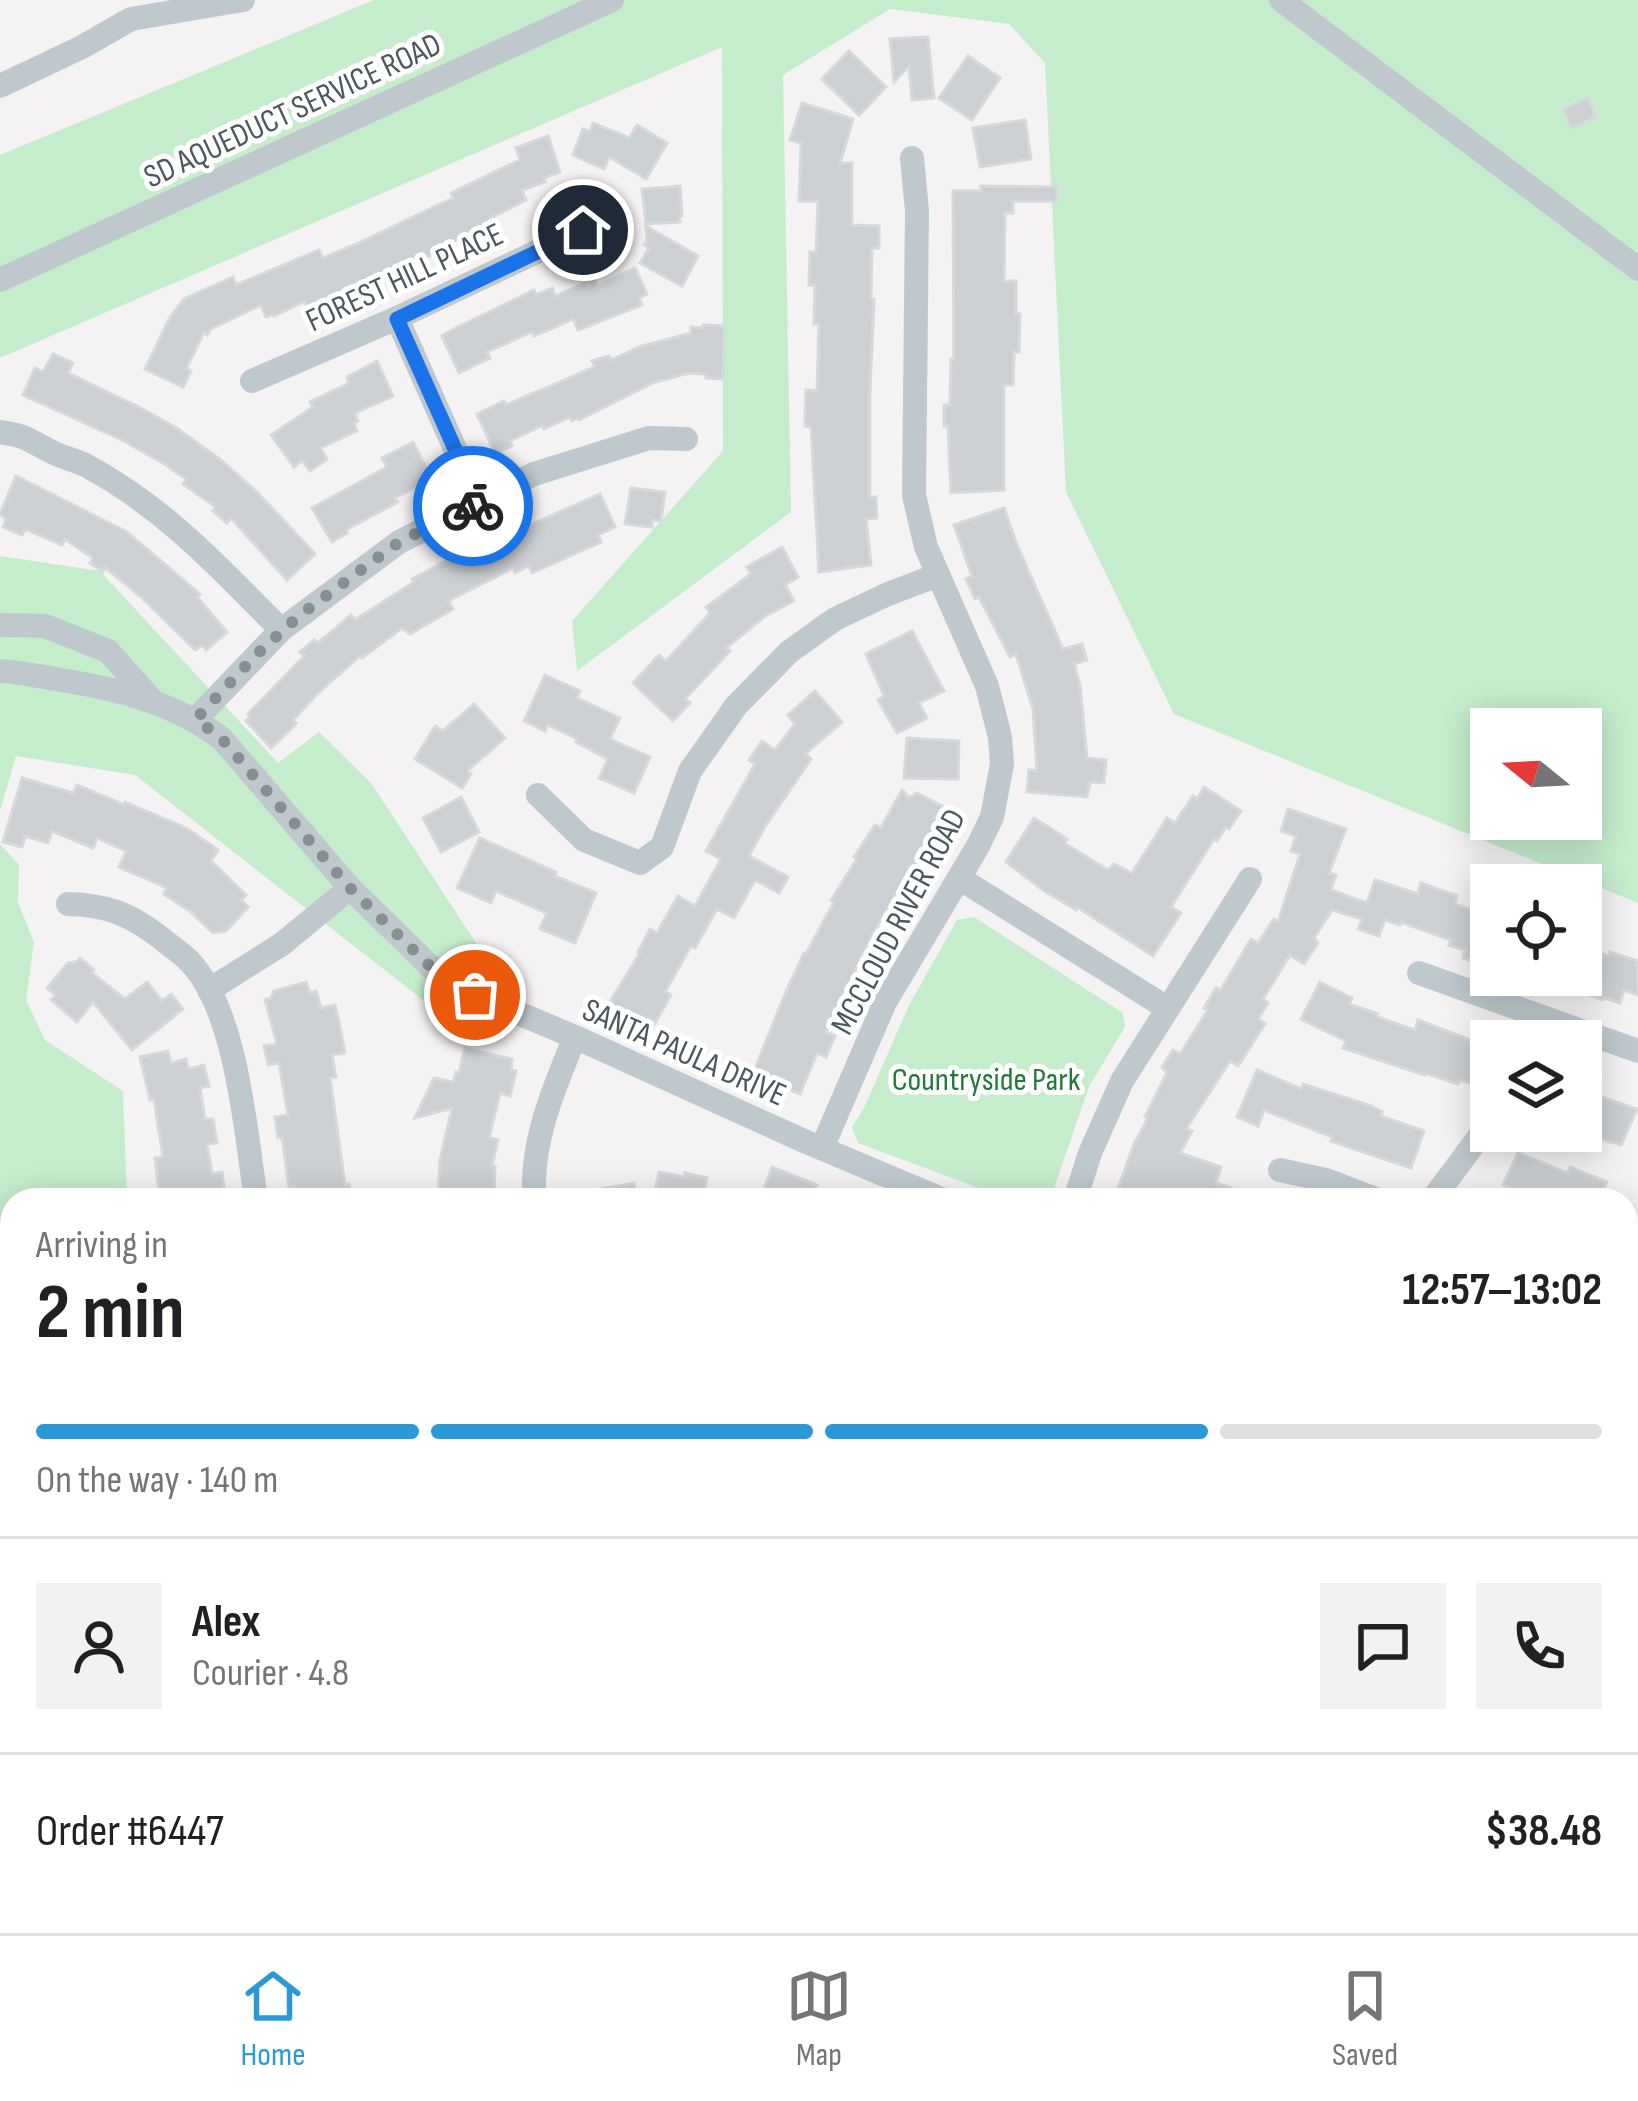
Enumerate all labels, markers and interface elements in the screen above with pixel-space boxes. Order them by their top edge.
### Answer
street label: SD AQUEDUCT SERVICE ROAD [138,24,448,197]
pin [532,179,634,281]
icon: home [550,197,616,263]
street label: FOREST HILL PLACE [300,215,510,341]
courier [413,446,533,566]
icon: bike [440,473,506,539]
north arrow [1470,708,1602,840]
map controls [1470,708,1602,1152]
street label: MCCLOUD RIVER ROAD [823,802,975,1041]
button: locate [1470,864,1602,996]
pin [424,944,526,1046]
icon: bag [442,962,508,1028]
street label: SANTA PAULA DRIVE [576,990,792,1116]
button: layers [1470,1020,1602,1152]
park label: Countryside Park [892,1060,1081,1100]
text: Arriving in [36,1222,168,1269]
text: 12:57–13:02 [1402,1263,1602,1318]
text: 2 min [36,1267,185,1360]
text: On the way · 140 m [36,1457,278,1504]
button: person [36,1583,162,1709]
button: chat [1320,1583,1446,1709]
button: phone [1476,1583,1602,1709]
text: Alex [192,1595,260,1650]
text: Courier · 4.8 [192,1650,349,1697]
text: Order #6447 [36,1804,224,1859]
text: $38.48 [1485,1804,1602,1859]
tab: Home [240,1963,306,2075]
tab: Map [786,1963,852,2075]
tab: Saved [1332,1963,1398,2075]

